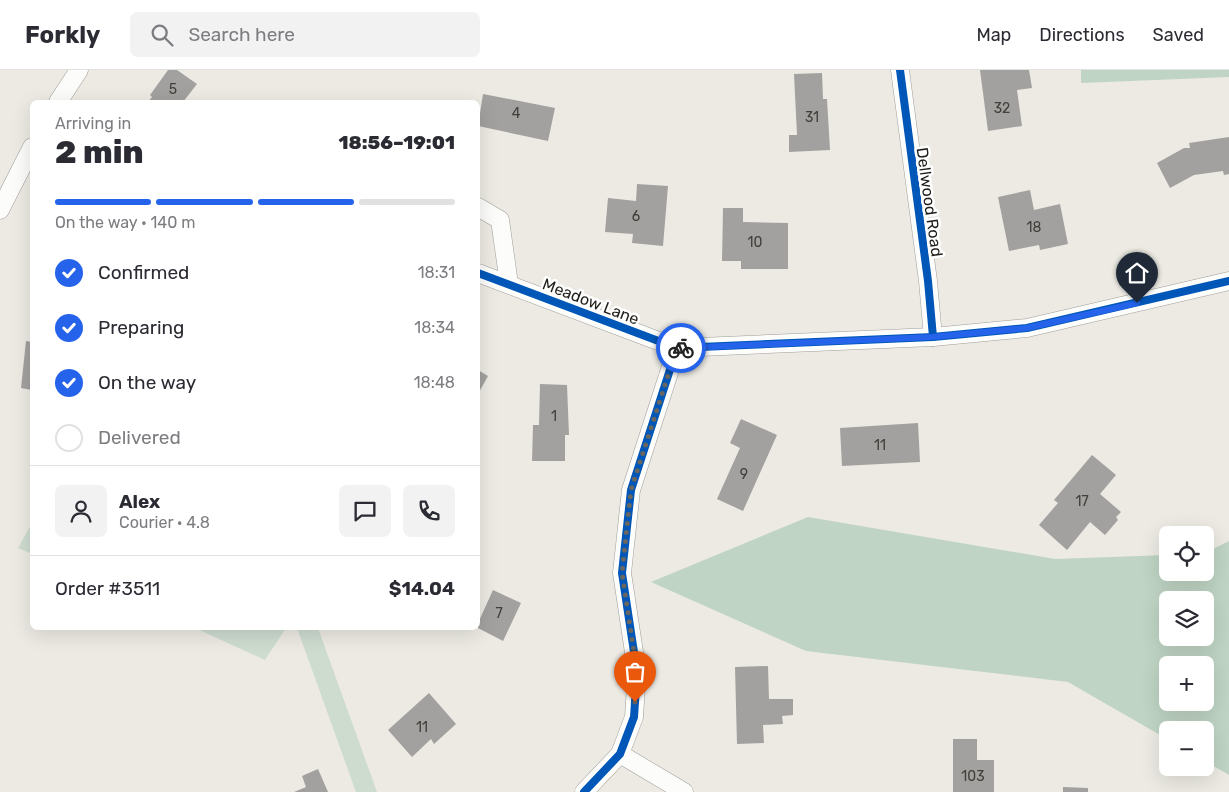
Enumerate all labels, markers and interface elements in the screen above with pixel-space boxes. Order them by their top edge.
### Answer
search box [130,12,480,57]
text: Forkly [25,21,100,49]
icon: search [148,21,176,49]
text: Search here [188,23,295,46]
text: Map [976,24,1011,46]
text: Directions [1039,24,1125,46]
text: Saved [1153,24,1204,46]
house number: 5 [169,81,177,98]
house number: 32 [994,100,1010,117]
house number: 4 [512,105,521,122]
house number: 31 [805,109,819,126]
text: Arriving in [55,114,131,133]
text: 18:56–19:01 [339,131,455,154]
text: 2 min [55,133,144,171]
street label: Dellwood Road [912,146,947,258]
house number: 6 [632,208,640,225]
text: On the way · 140 m [55,213,195,232]
house number: 18 [1027,219,1042,236]
house number: 10 [748,234,763,251]
pin [1116,252,1158,303]
icon: check [55,259,83,287]
icon: home [1123,259,1151,287]
text: Confirmed [98,261,189,284]
text: 18:31 [418,263,455,282]
street label: Meadow Lane [540,274,642,329]
icon: check [55,314,83,342]
text: Preparing [98,316,184,339]
text: 18:34 [414,318,455,337]
courier [656,323,706,373]
icon: bike [667,334,695,362]
icon: check [55,369,83,397]
text: On the way [98,371,196,394]
text: 18:48 [414,373,455,392]
house number: 1 [551,408,557,425]
text: Delivered [98,426,181,449]
house number: 11 [874,437,886,454]
house number: 9 [740,466,748,483]
button: person [55,485,107,537]
button: chat [339,485,391,537]
button: phone [403,485,455,537]
text: Alex [119,490,160,513]
house number: 17 [1075,493,1089,510]
text: Courier · 4.8 [119,513,210,532]
map controls [1159,526,1214,776]
button: locate [1159,526,1214,581]
text: Order #3511 [55,577,160,600]
text: $14.04 [389,577,455,600]
button: layers [1159,591,1214,646]
house number: 7 [495,605,503,622]
pin [614,651,656,702]
button: + [1159,656,1214,711]
icon: bag [621,658,649,686]
house number: 11 [416,719,428,736]
button: − [1159,721,1214,776]
house number: 103 [961,768,985,785]

